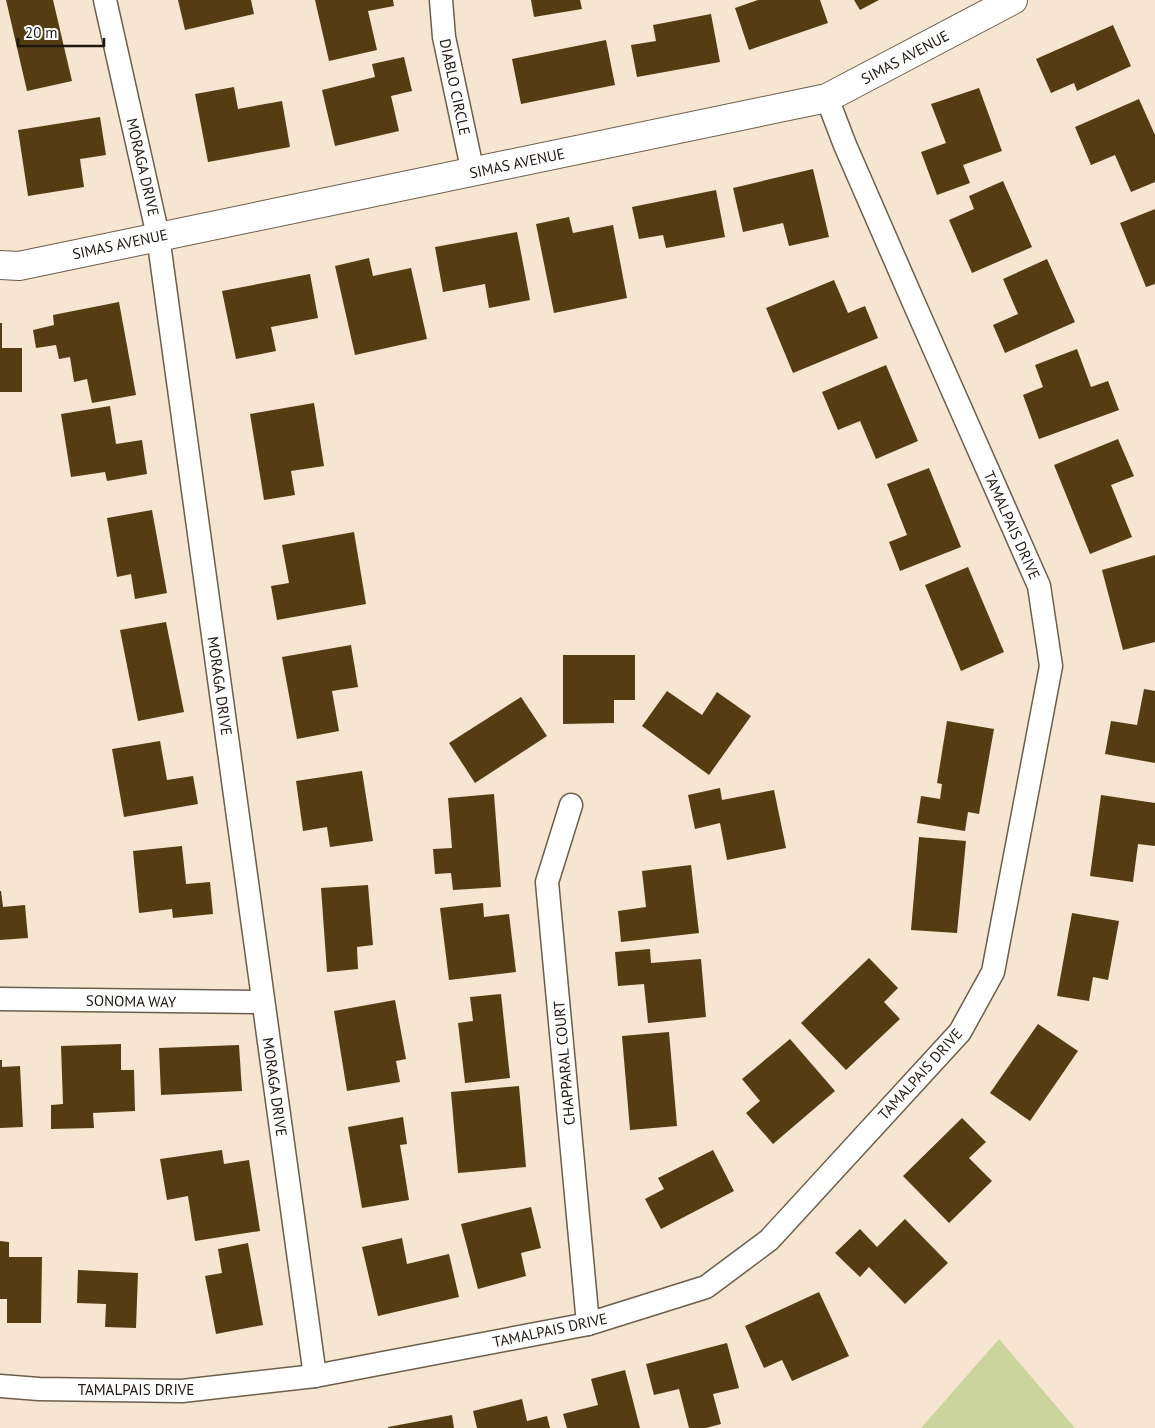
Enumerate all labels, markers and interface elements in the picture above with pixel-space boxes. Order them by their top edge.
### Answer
scale bar [18,15,104,47]
text: 20 m [25,23,58,42]
street label: SIMAS AVENUE [858,26,952,88]
street label: DIABLO CIRCLE [435,37,475,137]
street label: MORAGA DRIVE [122,116,164,218]
street label: SIMAS AVENUE [468,144,566,182]
street label: SIMAS AVENUE [71,225,169,263]
street label: TAMALPAIS DRIVE [980,468,1044,582]
street label: MORAGA DRIVE [204,635,236,737]
street label: SONOMA WAY [86,991,177,1011]
street label: CHAPPARAL COURT [549,999,579,1126]
street label: TAMALPAIS DRIVE [874,1024,966,1124]
street label: MORAGA DRIVE [259,1036,291,1138]
street label: TAMALPAIS DRIVE [491,1309,609,1351]
street label: TAMALPAIS DRIVE [78,1380,194,1399]

